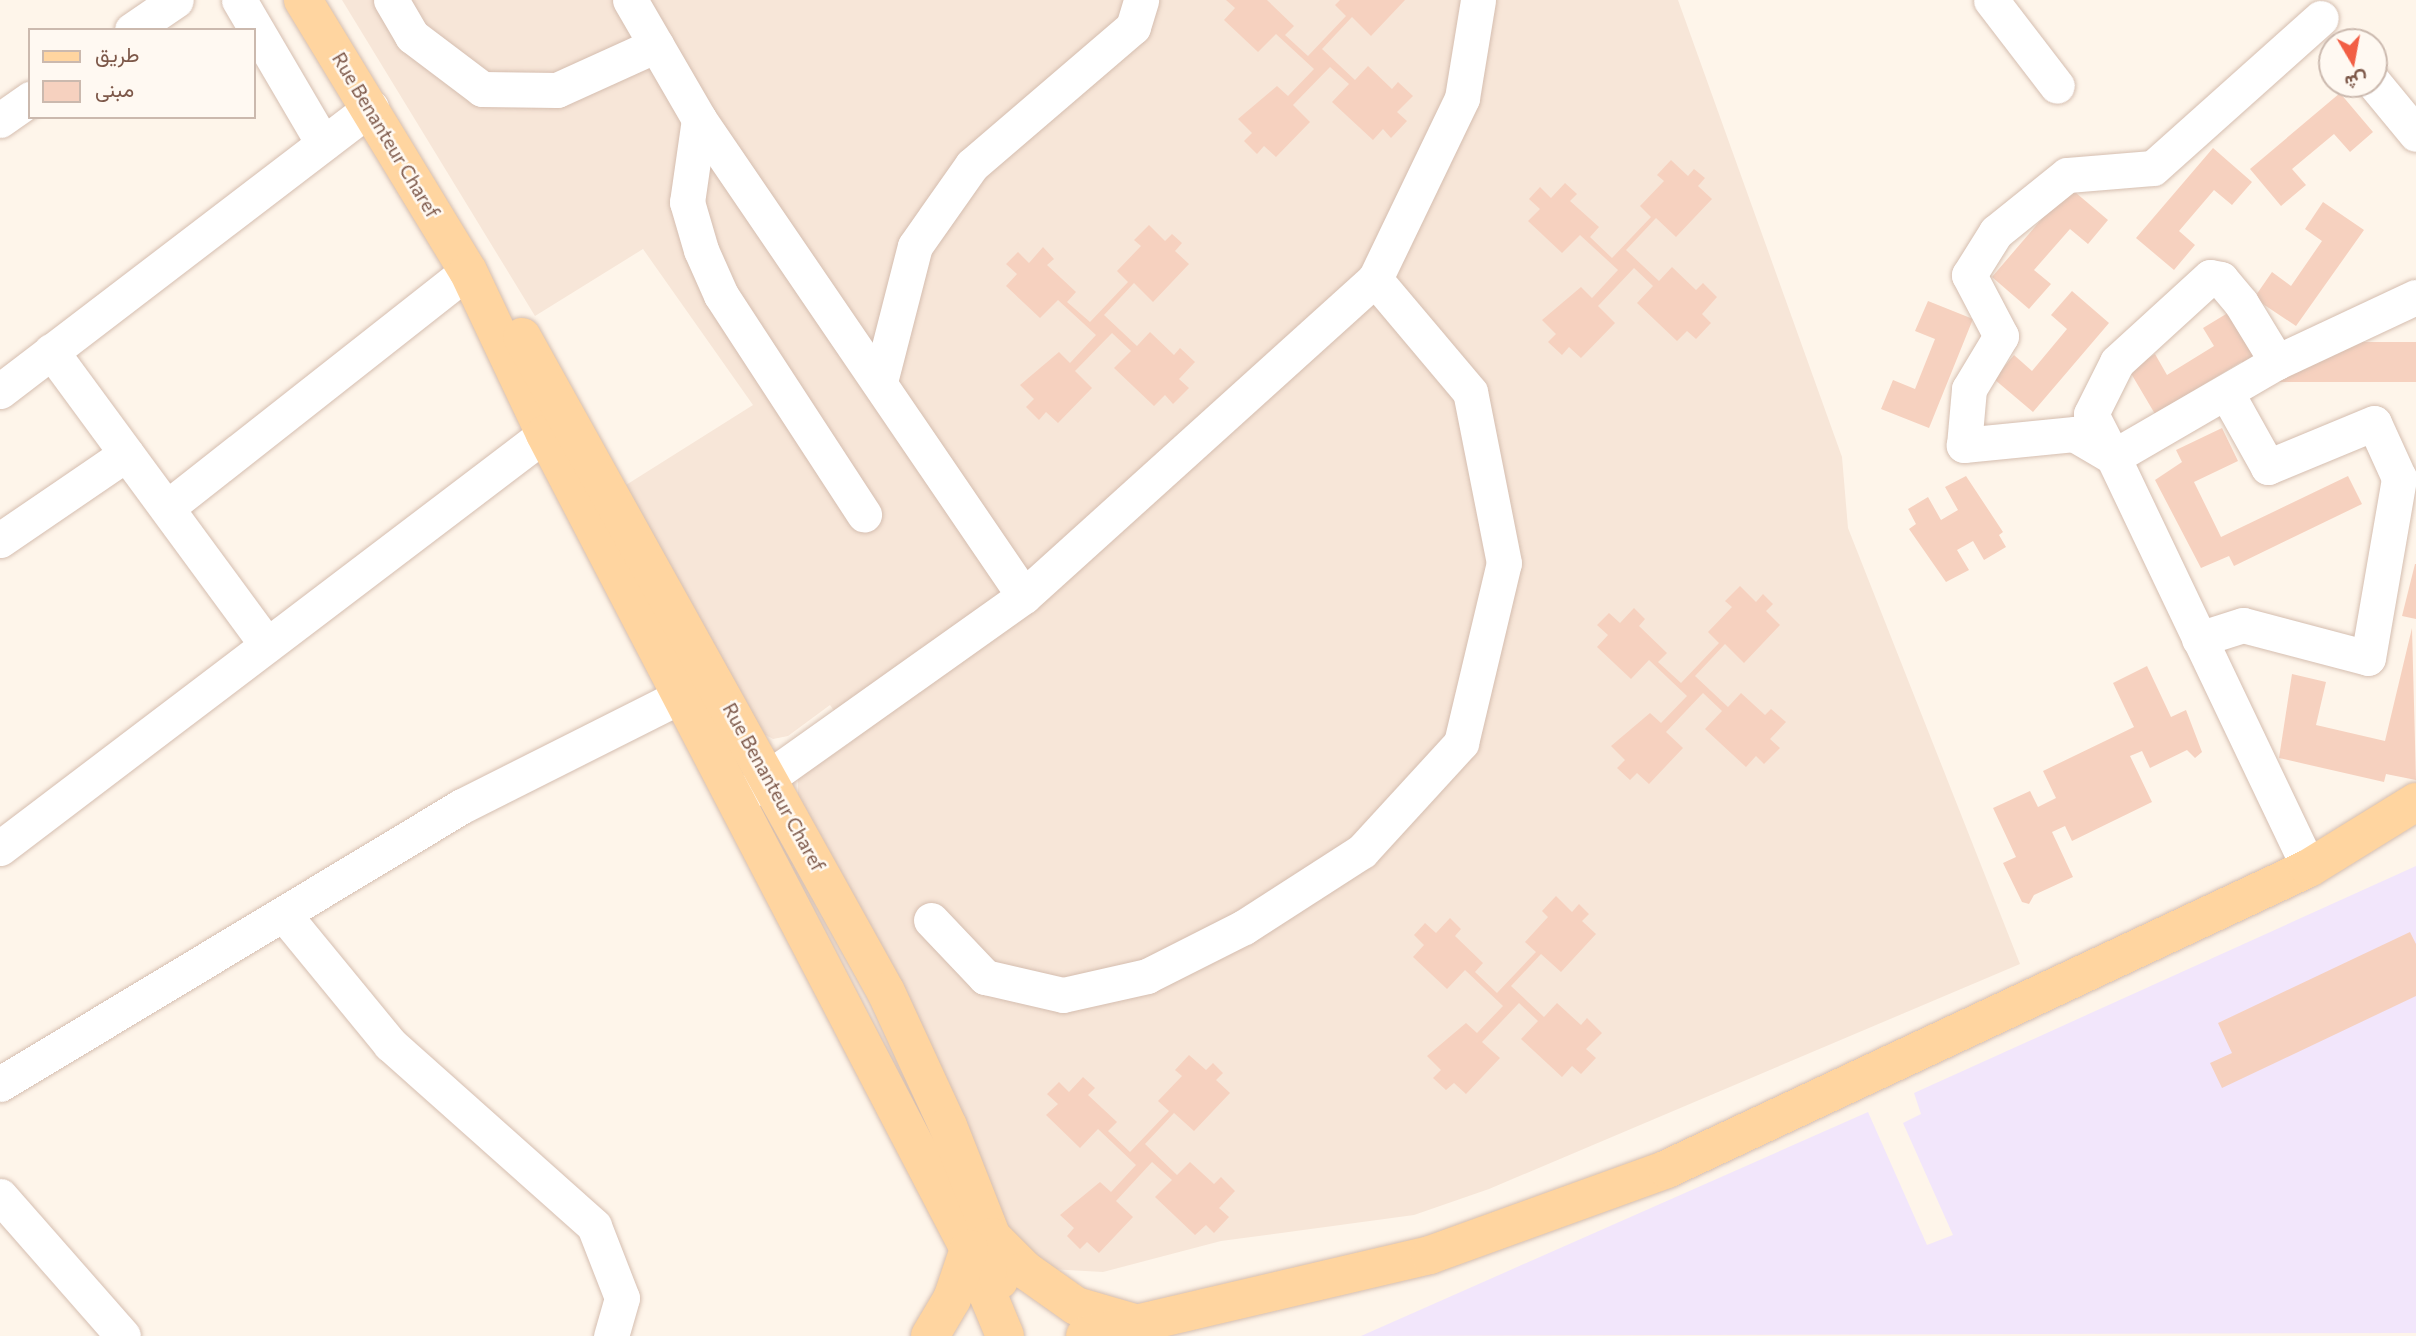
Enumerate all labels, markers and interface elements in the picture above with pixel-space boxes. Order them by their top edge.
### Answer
legend [28,28,256,119]
north arrow [2318,28,2388,98]
text: طريق [95,41,140,66]
street label: Rue Benanteur Charef [328,48,444,222]
text: ش [2343,69,2370,96]
text: مبنى [95,76,134,101]
street label: Rue Benanteur Charef [718,699,830,875]

